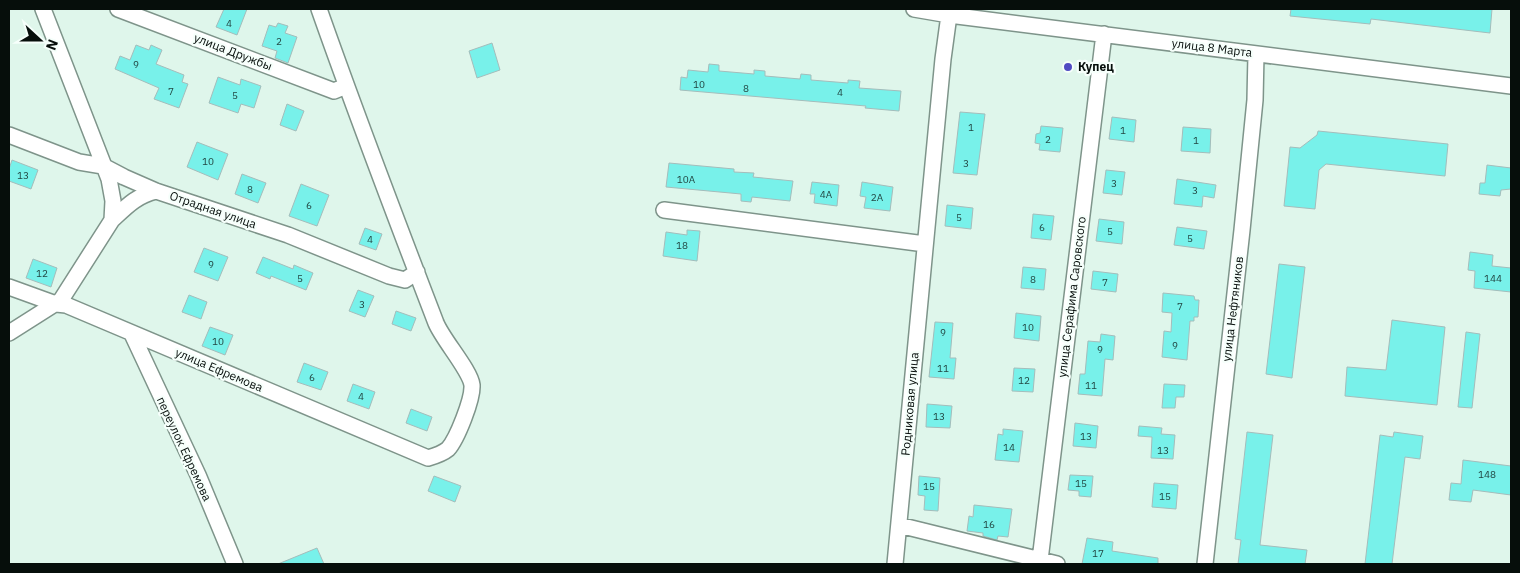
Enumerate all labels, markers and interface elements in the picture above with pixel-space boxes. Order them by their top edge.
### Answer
north arrow [15,15,65,65]
house number: 4 [226,17,232,30]
street label: улица Дружбы [192,30,274,73]
house number: 2 [276,35,282,48]
street label: улица 8 Марта [1171,35,1254,60]
text: N [42,37,62,53]
house number: 9 [133,58,139,71]
place label: Купец [1078,59,1114,74]
marker: Купец [1062,61,1074,73]
house number: 10 [693,78,705,91]
house number: 8 [743,82,749,95]
house number: 7 [168,85,174,98]
house number: 4 [837,86,843,99]
house number: 5 [232,89,238,102]
house number: 1 [968,121,974,134]
house number: 1 [1120,124,1126,137]
house number: 2 [1045,133,1051,146]
house number: 1 [1193,134,1199,147]
house number: 10 [202,155,214,168]
house number: 3 [963,157,969,170]
house number: 13 [17,169,29,182]
house number: 10А [677,173,696,186]
house number: 3 [1111,177,1117,190]
house number: 8 [247,183,253,196]
house number: 3 [1192,184,1198,197]
street label: Отрадная улица [168,188,259,232]
house number: 4А [820,188,833,201]
house number: 2А [871,191,884,204]
house number: 6 [306,199,312,212]
house number: 5 [956,211,962,224]
street label: улица Серафима Саровского [1054,215,1089,378]
house number: 6 [1039,221,1045,234]
house number: 5 [1107,225,1113,238]
house number: 5 [1187,232,1193,245]
house number: 4 [367,233,373,246]
house number: 18 [676,239,688,252]
street label: улица Нефтяников [1219,255,1246,362]
house number: 9 [208,258,214,271]
house number: 12 [36,267,48,280]
house number: 5 [297,272,303,285]
house number: 144 [1484,272,1502,285]
house number: 8 [1030,273,1036,286]
house number: 7 [1102,276,1108,289]
house number: 3 [359,298,365,311]
house number: 7 [1177,300,1183,313]
house number: 10 [1022,321,1034,334]
house number: 9 [940,326,946,339]
house number: 10 [212,335,224,348]
house number: 9 [1172,339,1178,352]
house number: 9 [1097,343,1103,356]
street label: улица Ефремова [173,344,266,395]
street label: Родниковая улица [898,351,922,456]
house number: 11 [937,362,949,375]
house number: 6 [309,371,315,384]
house number: 12 [1018,374,1030,387]
house number: 11 [1085,379,1097,392]
house number: 4 [358,390,364,403]
street label: переулок Ефремова [154,394,215,504]
house number: 13 [933,410,945,423]
house number: 13 [1080,430,1092,443]
house number: 14 [1003,441,1015,454]
house number: 13 [1157,444,1169,457]
house number: 148 [1478,468,1496,481]
house number: 15 [1075,477,1087,490]
house number: 15 [923,480,935,493]
house number: 15 [1159,490,1171,503]
house number: 16 [983,518,995,531]
house number: 17 [1092,547,1104,560]

